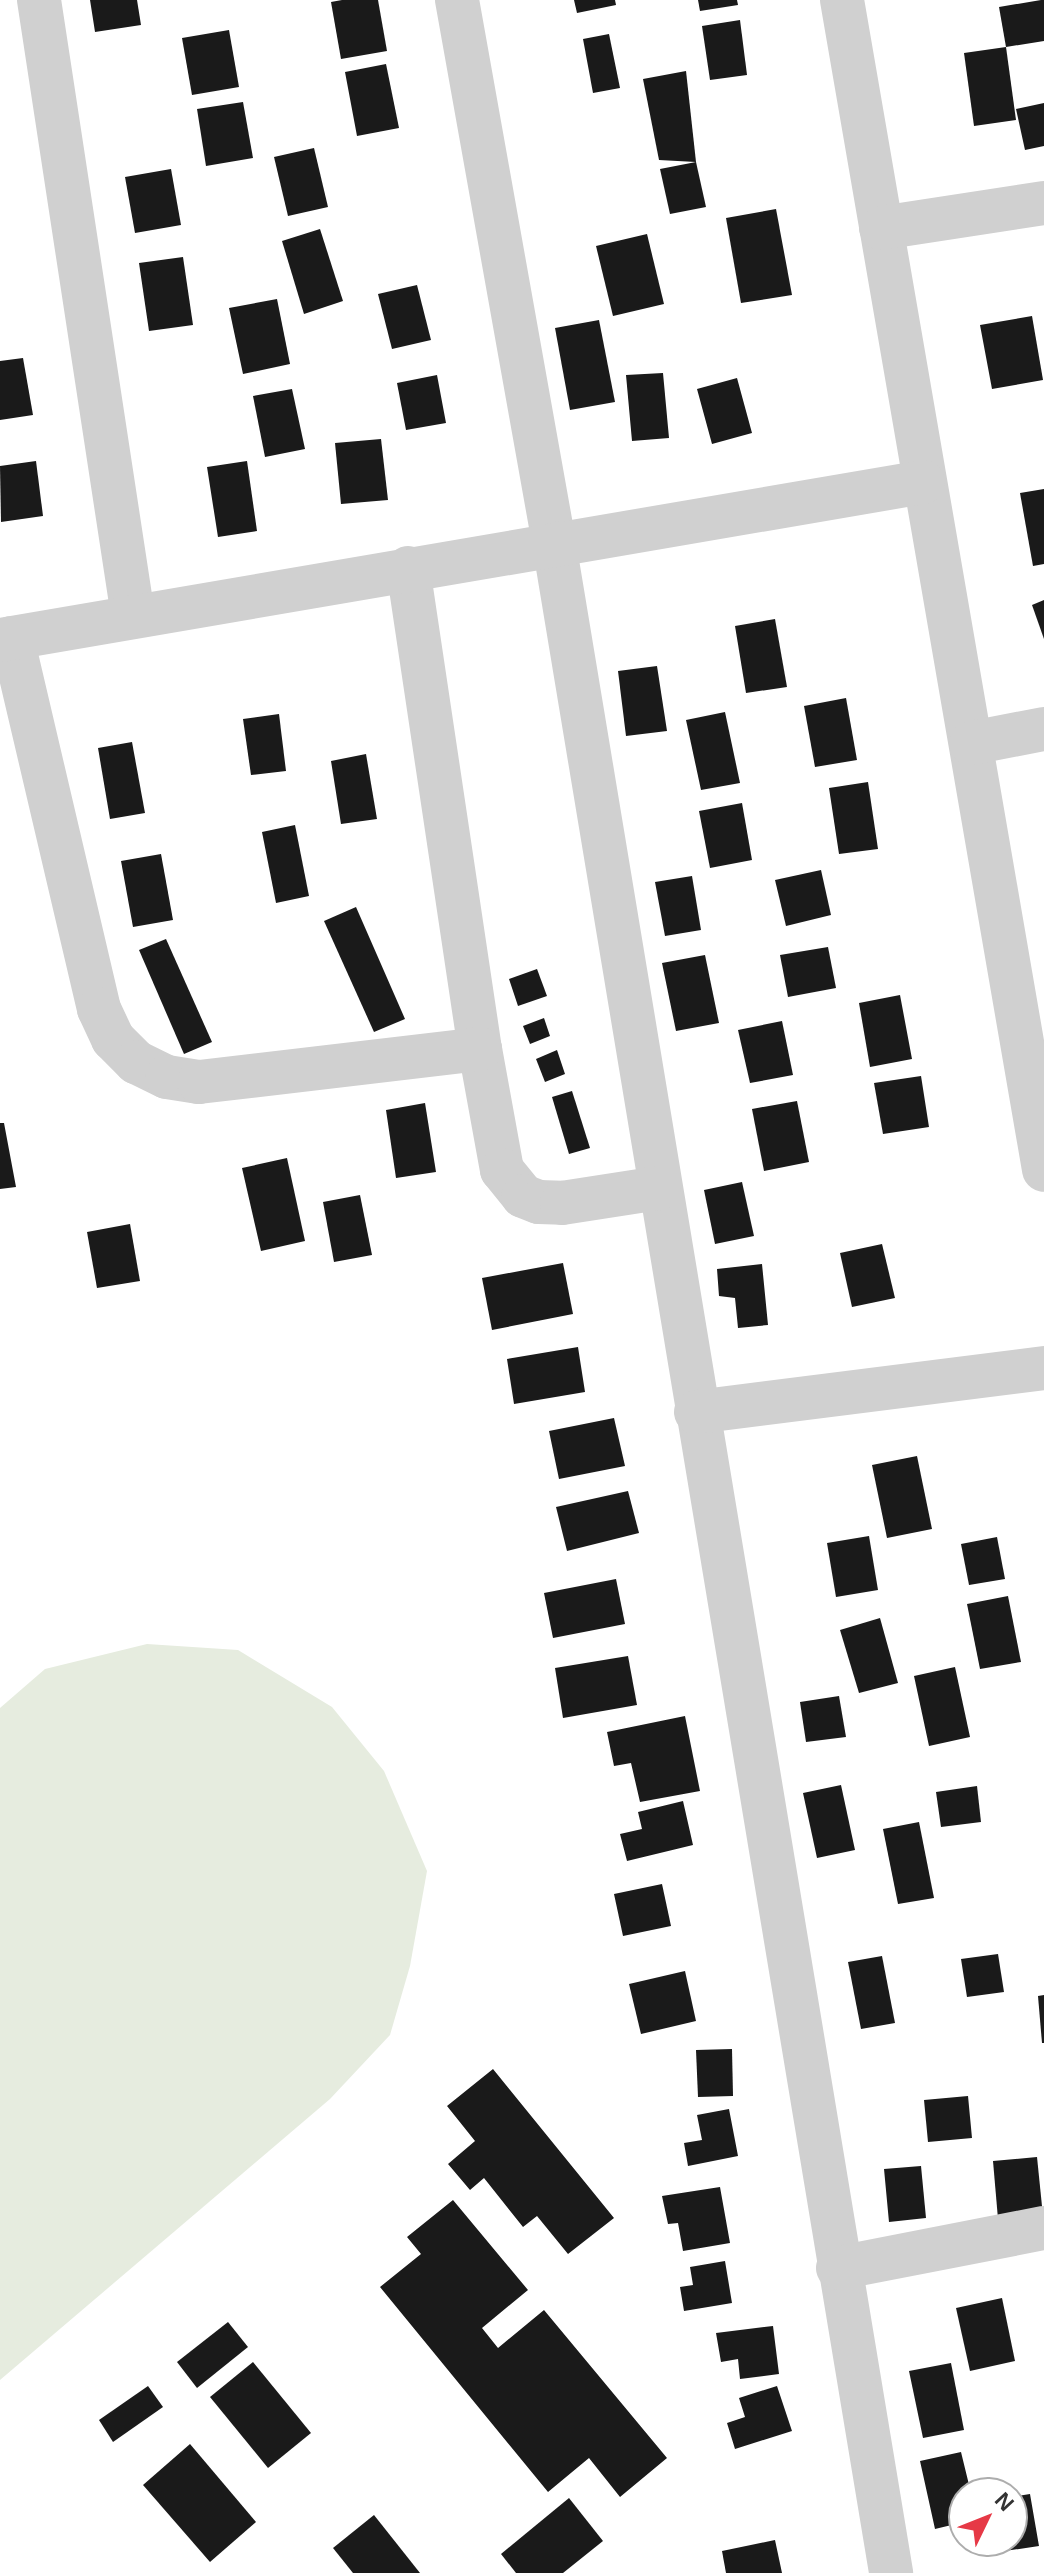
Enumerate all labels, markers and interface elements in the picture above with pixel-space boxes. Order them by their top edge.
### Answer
north arrow [948,2477,1028,2557]
text: N [990,2487,1019,2516]

